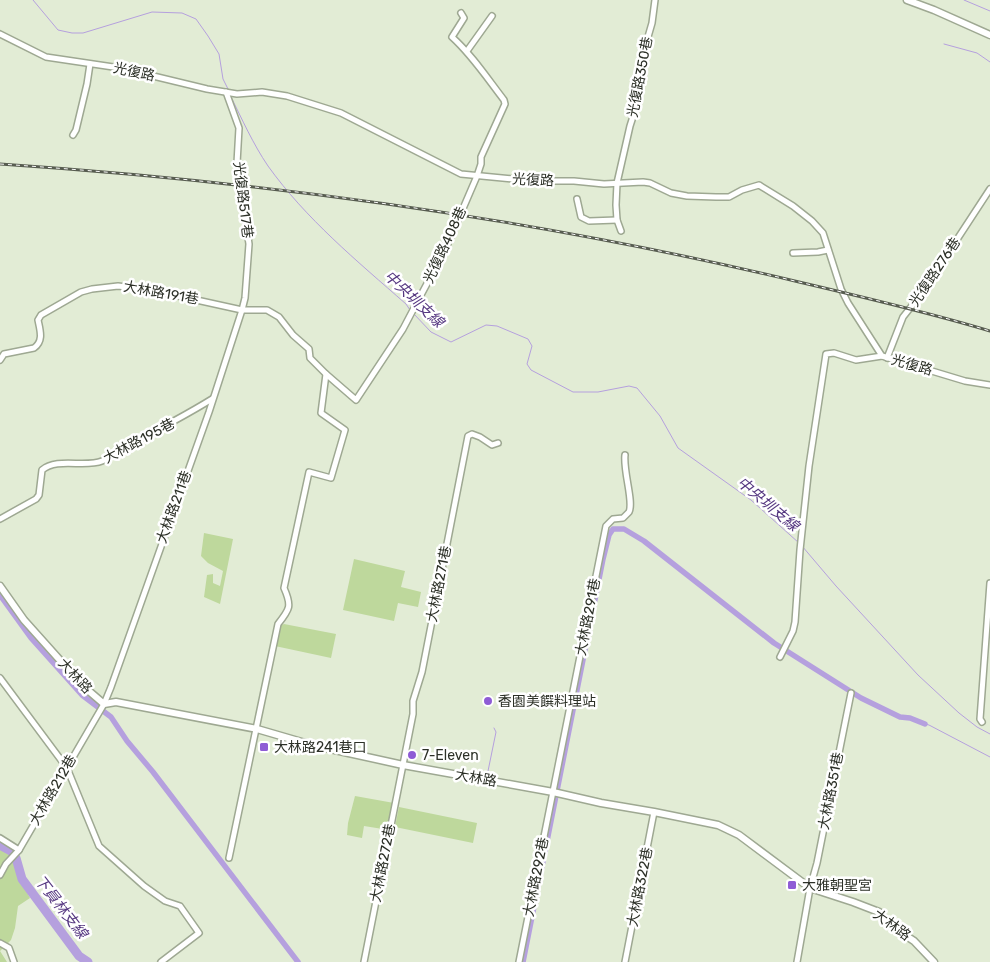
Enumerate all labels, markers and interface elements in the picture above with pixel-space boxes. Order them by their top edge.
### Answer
street label: 光復路350巷 [624,35,656,119]
street label: 光復路 [112,59,156,85]
street label: 光復路517巷 [230,161,256,239]
street label: 光復路 [512,170,554,190]
street label: 光復路408巷 [420,204,470,286]
street label: 光復路276巷 [906,234,964,310]
water label: 中央圳支線 [380,267,449,333]
street label: 大林路191巷 [122,278,200,308]
street label: 光復路 [889,351,935,379]
street label: 大林路195巷 [100,415,178,467]
street label: 大林路211巷 [153,468,195,546]
water label: 中央圳支線 [733,473,804,536]
street label: 大林路271巷 [423,544,455,624]
street label: 大林路291巷 [572,577,604,657]
street label: 大林路 [54,655,96,697]
place label: 香園美饌料理站 [498,693,596,710]
marker: 香園美饌料理站 [482,695,494,707]
place label: 大林路241巷口 [274,739,367,756]
marker: 大林路241巷口 [258,741,270,753]
place label: 7-Eleven [422,747,479,764]
marker: 7-Eleven [406,749,418,761]
street label: 大林路351巷 [815,751,847,831]
street label: 大林路212巷 [26,752,80,828]
street label: 大林路 [454,766,498,790]
street label: 大林路272巷 [367,822,399,904]
street label: 大林路292巷 [520,836,552,918]
street label: 大林路322巷 [624,846,656,928]
water label: 下員林支線 [31,872,92,944]
place label: 大雅朝聖宮 [802,877,872,894]
marker: 大雅朝聖宮 [786,879,798,891]
street label: 大林路 [870,906,914,944]

